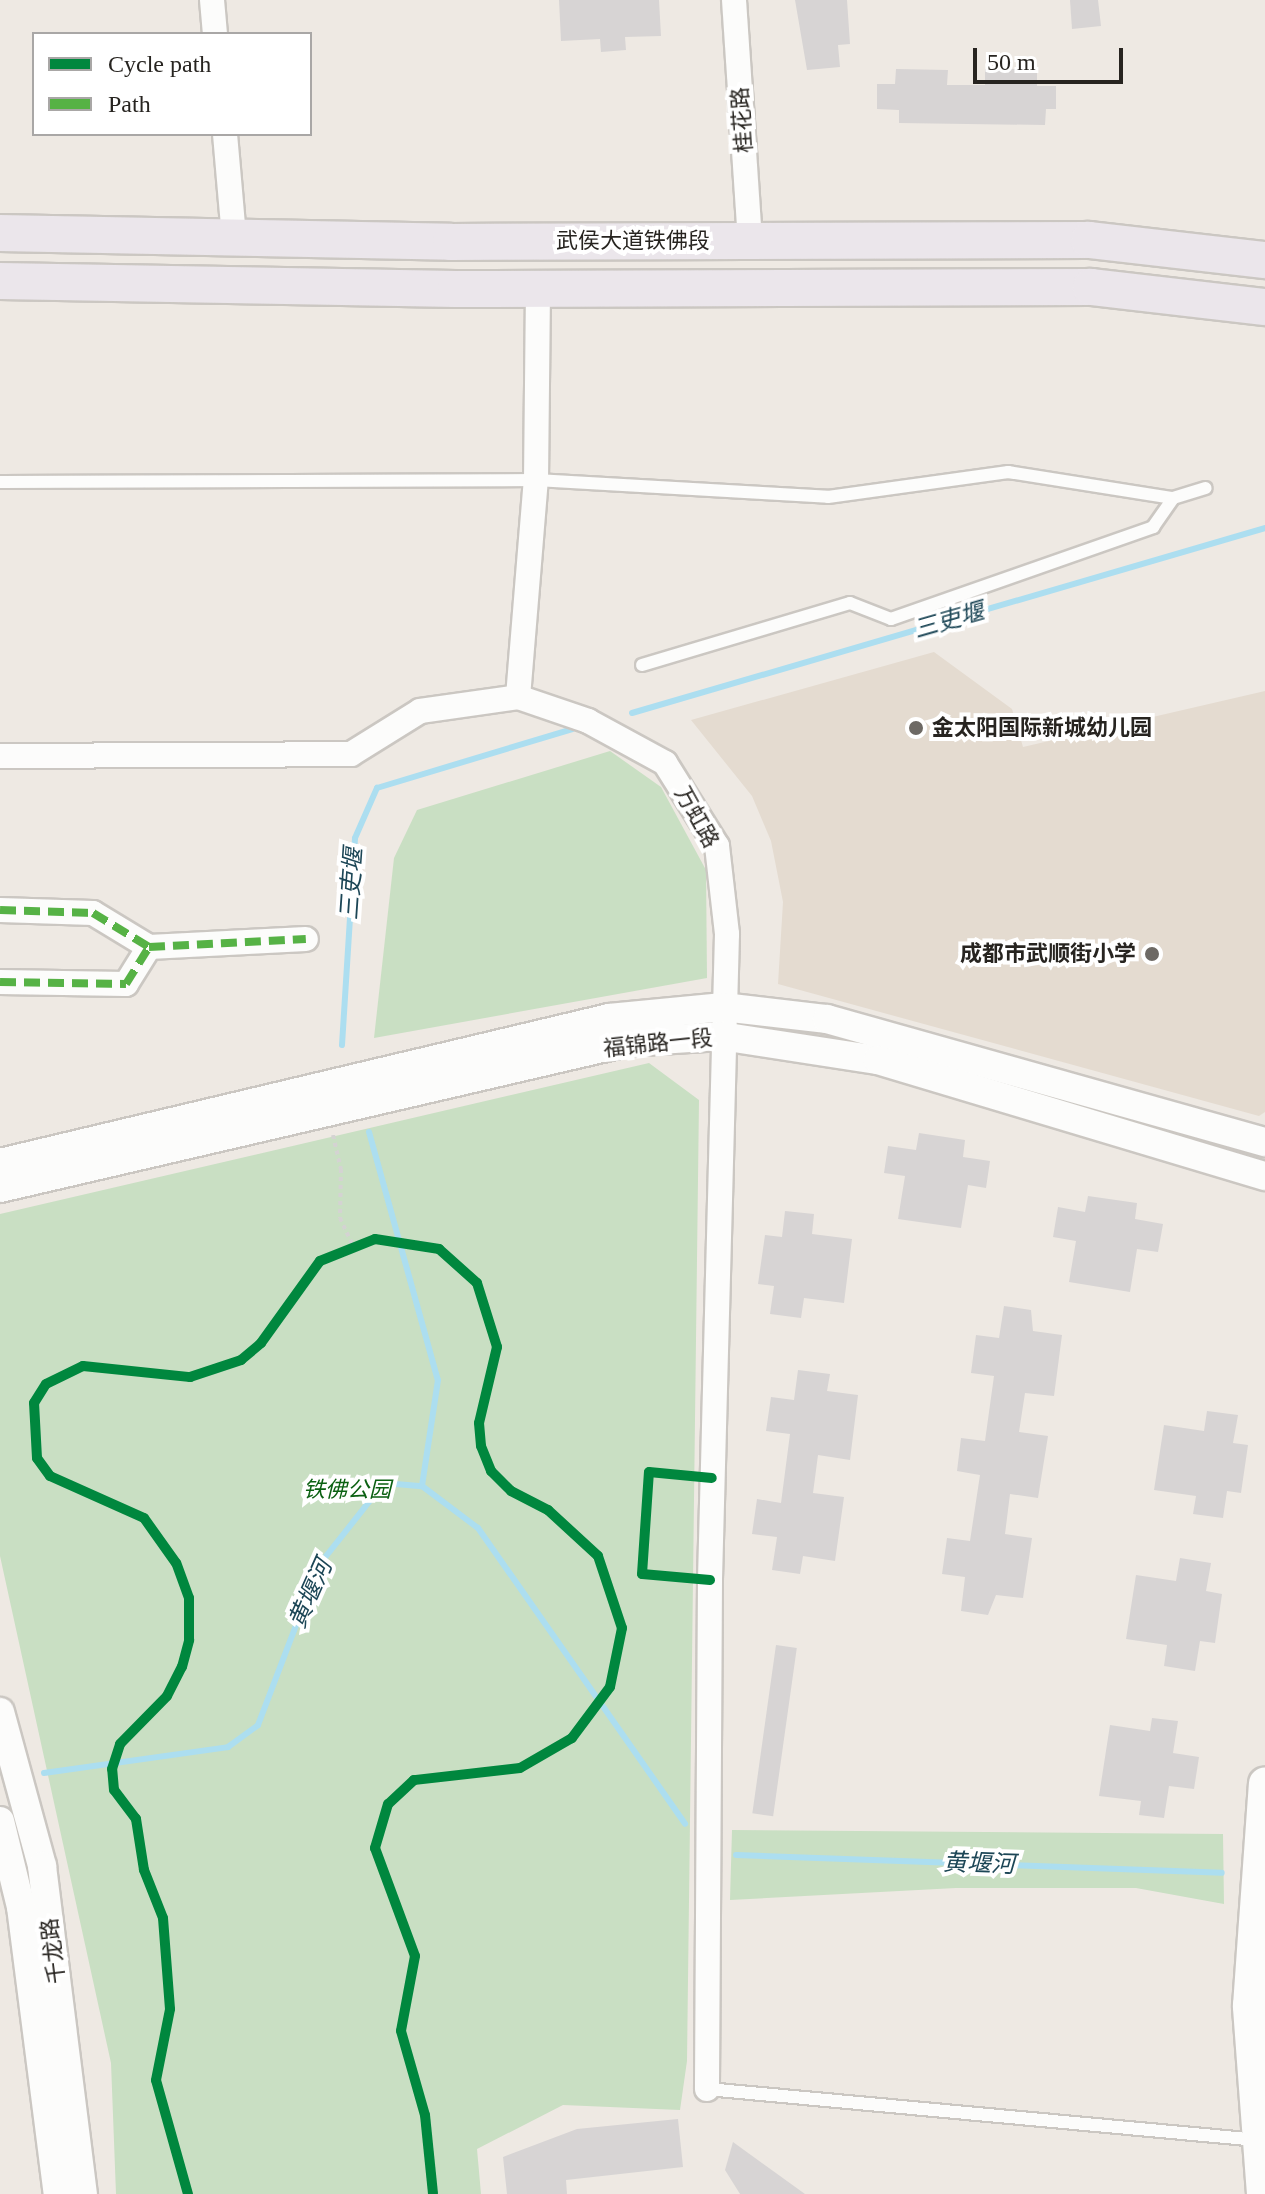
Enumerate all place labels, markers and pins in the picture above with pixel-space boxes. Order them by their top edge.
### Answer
place label: 金太阳国际新城幼儿园 [932,715,1152,741]
marker: 金太阳国际新城幼儿园 [907,719,925,737]
place label: 成都市武顺街小学 [960,941,1136,967]
marker: 成都市武顺街小学 [1143,945,1161,963]

